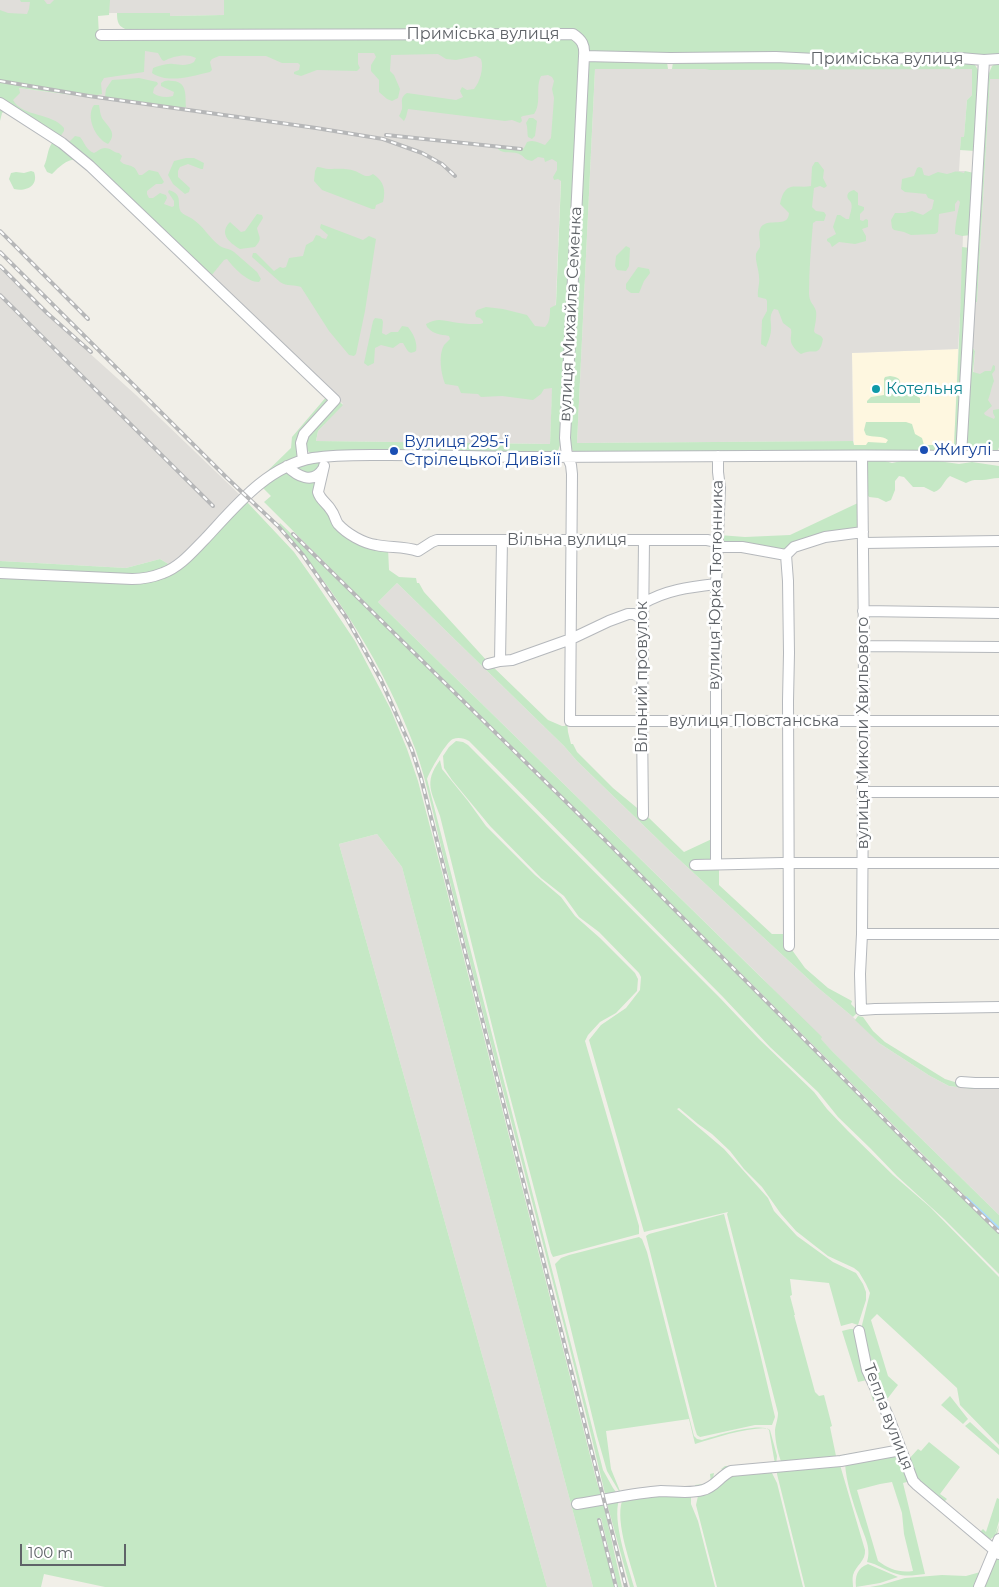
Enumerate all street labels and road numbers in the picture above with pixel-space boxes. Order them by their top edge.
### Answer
street label: Приміська вулиця [407,24,559,44]
street label: Приміська вулиця [811,49,963,69]
street label: вулиця Михайла Семенка [556,206,586,422]
street label: вулиця Юрка Тютюнника [705,480,727,690]
street label: Вільна вулиця [507,530,627,550]
street label: Вільний провулок [632,601,652,753]
street label: вулиця Миколи Хвильового [853,617,873,849]
street label: вулиця Повстанська [669,711,839,731]
street label: Тепла вулиця [859,1361,917,1473]

